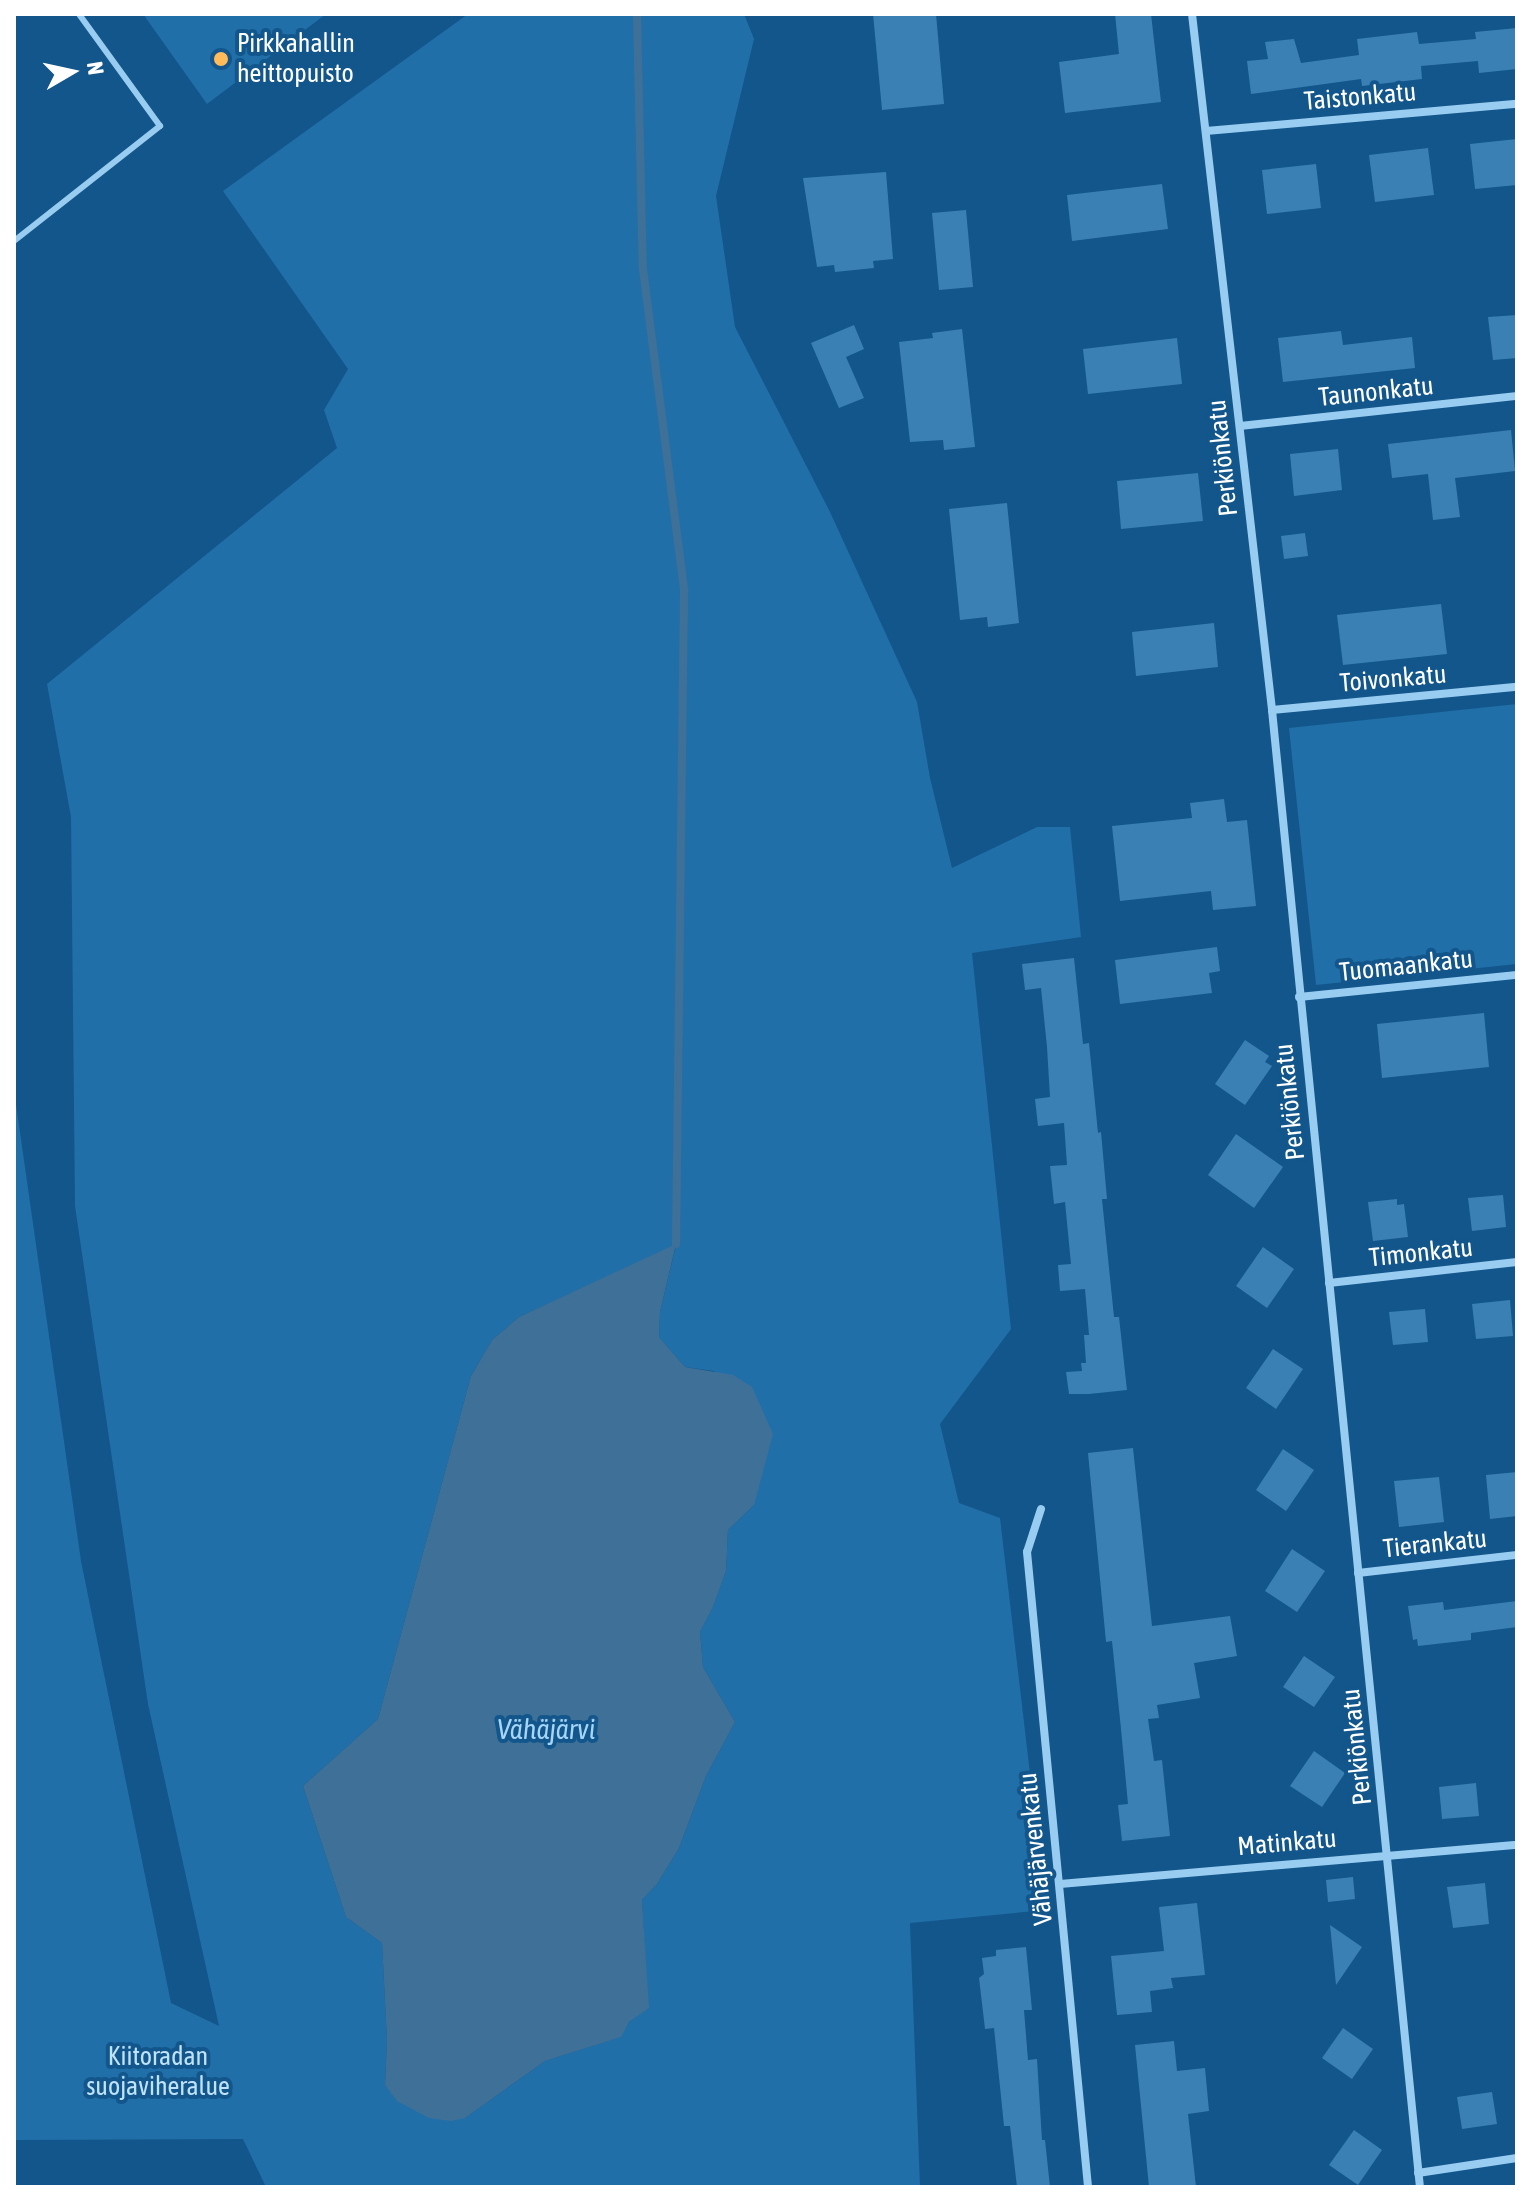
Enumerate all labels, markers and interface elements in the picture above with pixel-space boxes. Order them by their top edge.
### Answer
place label: Pirkkahallin heittopuisto [237,28,355,90]
north arrow [32,32,112,112]
marker: Pirkkahallin heittopuisto [212,50,230,68]
text: N [82,60,110,77]
street label: Taistonkatu [1303,77,1417,117]
street label: Taunonkatu [1317,370,1435,414]
street label: Perkiönkatu [1201,398,1245,518]
street label: Toivonkatu [1338,659,1448,699]
street label: Tuomaankatu [1338,943,1474,989]
street label: Perkiönkatu [1268,1042,1312,1162]
street label: Timonkatu [1368,1232,1474,1274]
street label: Tierankatu [1382,1523,1488,1565]
street label: Perkiönkatu [1335,1687,1379,1807]
water label: Vähäjärvi [497,1712,595,1746]
street label: Vähäjärvenkatu [1012,1771,1060,1927]
street label: Matinkatu [1236,1823,1338,1863]
park label: Kiitoradan suojaviheralue [86,2041,230,2102]

